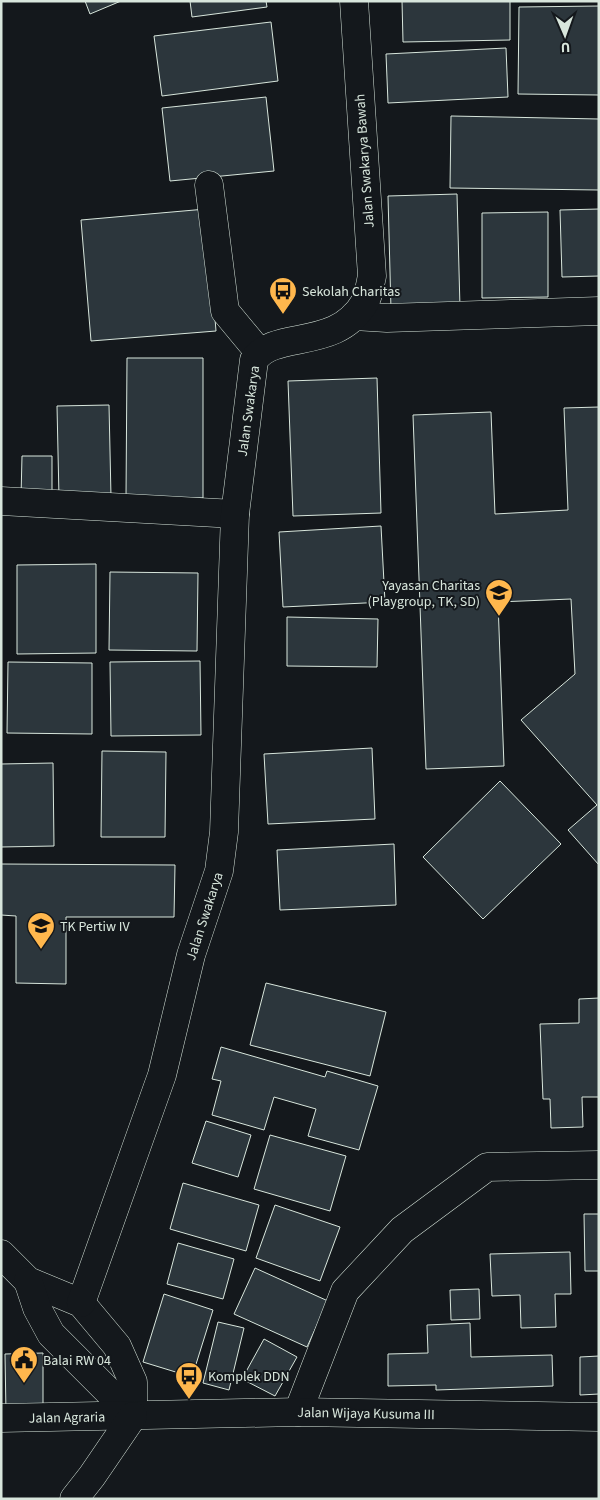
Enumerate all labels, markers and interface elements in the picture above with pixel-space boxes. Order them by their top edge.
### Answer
north arrow [540,10,590,60]
text: U [560,37,570,57]
street label: Jalan Swakarya Bawah [350,93,380,229]
bus stop icon: Sekolah Charitas [268,276,298,315]
place label: Sekolah Charitas [302,282,400,302]
street label: Jalan Swakarya [233,364,265,458]
place label: Yayasan Charitas (Playgroup, TK, SD) [368,576,480,612]
school or university icon: Yayasan Charitas (Playgroup, TK, SD) [484,578,514,617]
street label: Jalan Swakarya [181,870,229,963]
school or university icon: TK Pertiw IV [26,911,56,950]
place label: TK Pertiw IV [60,917,131,937]
public building icon: Balai RW 04 [9,1345,39,1384]
place label: Balai RW 04 [43,1351,111,1371]
bus stop icon: Komplek DDN [174,1361,204,1400]
place label: Komplek DDN [208,1367,290,1387]
street label: Jalan Wijaya Kusuma III [297,1403,435,1425]
street label: Jalan Agraria [29,1407,105,1429]

